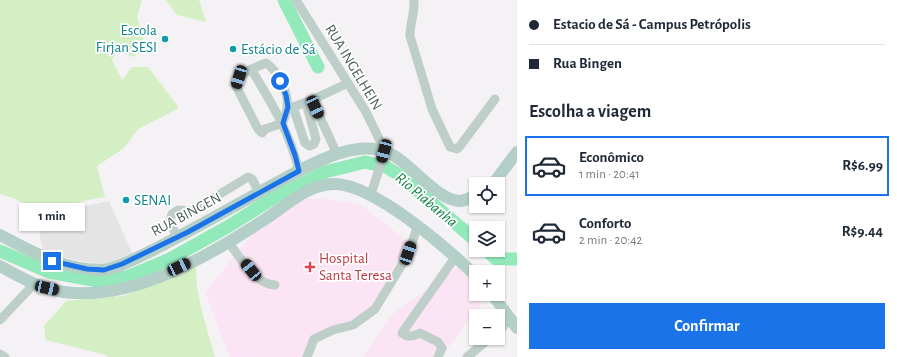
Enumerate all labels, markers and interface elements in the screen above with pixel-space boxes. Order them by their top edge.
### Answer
text: Estacio de Sá - Campus Petrópolis [553,17,751,32]
street label: RUA INGELHEIN [322,22,385,112]
place label: Escola Firjan SESI [96,23,157,55]
marker: Escola Firjan SESI [160,34,170,44]
place label: Estácio de Sá [241,42,316,57]
marker: Estácio de Sá [228,44,238,54]
text: Rua Bingen [553,56,622,71]
car [230,64,248,90]
route start [271,72,289,90]
car [304,94,326,120]
text: Escolha a viagem [529,103,651,121]
car [375,138,393,164]
icon: car [531,148,567,184]
text: Econômico [579,150,644,165]
text: R$6.99 [842,158,883,173]
text: 1 min · 20:41 [579,168,640,181]
water label: Rio Piabanha [392,169,460,230]
map controls [469,177,505,345]
button: locate [469,177,505,213]
street label: RUA BINGEN [149,190,224,239]
place label: SENAI [134,193,171,208]
marker: SENAI [121,195,131,205]
callout: 1 min [19,203,85,231]
text: 1 min [38,210,66,223]
icon: car [531,214,567,250]
text: Conforto [579,216,631,231]
button: layers [469,221,505,257]
text: R$9.44 [842,224,883,239]
text: 2 min · 20:42 [579,234,643,247]
car [398,240,418,266]
place label: Hospital Santa Teresa [319,251,392,283]
route end [43,252,61,270]
car [166,256,192,278]
car [239,257,263,283]
marker: Hospital Santa Teresa [304,261,316,273]
button: + [469,265,505,301]
car [34,280,60,296]
button: Confirmar [529,303,885,349]
button: − [469,309,505,345]

